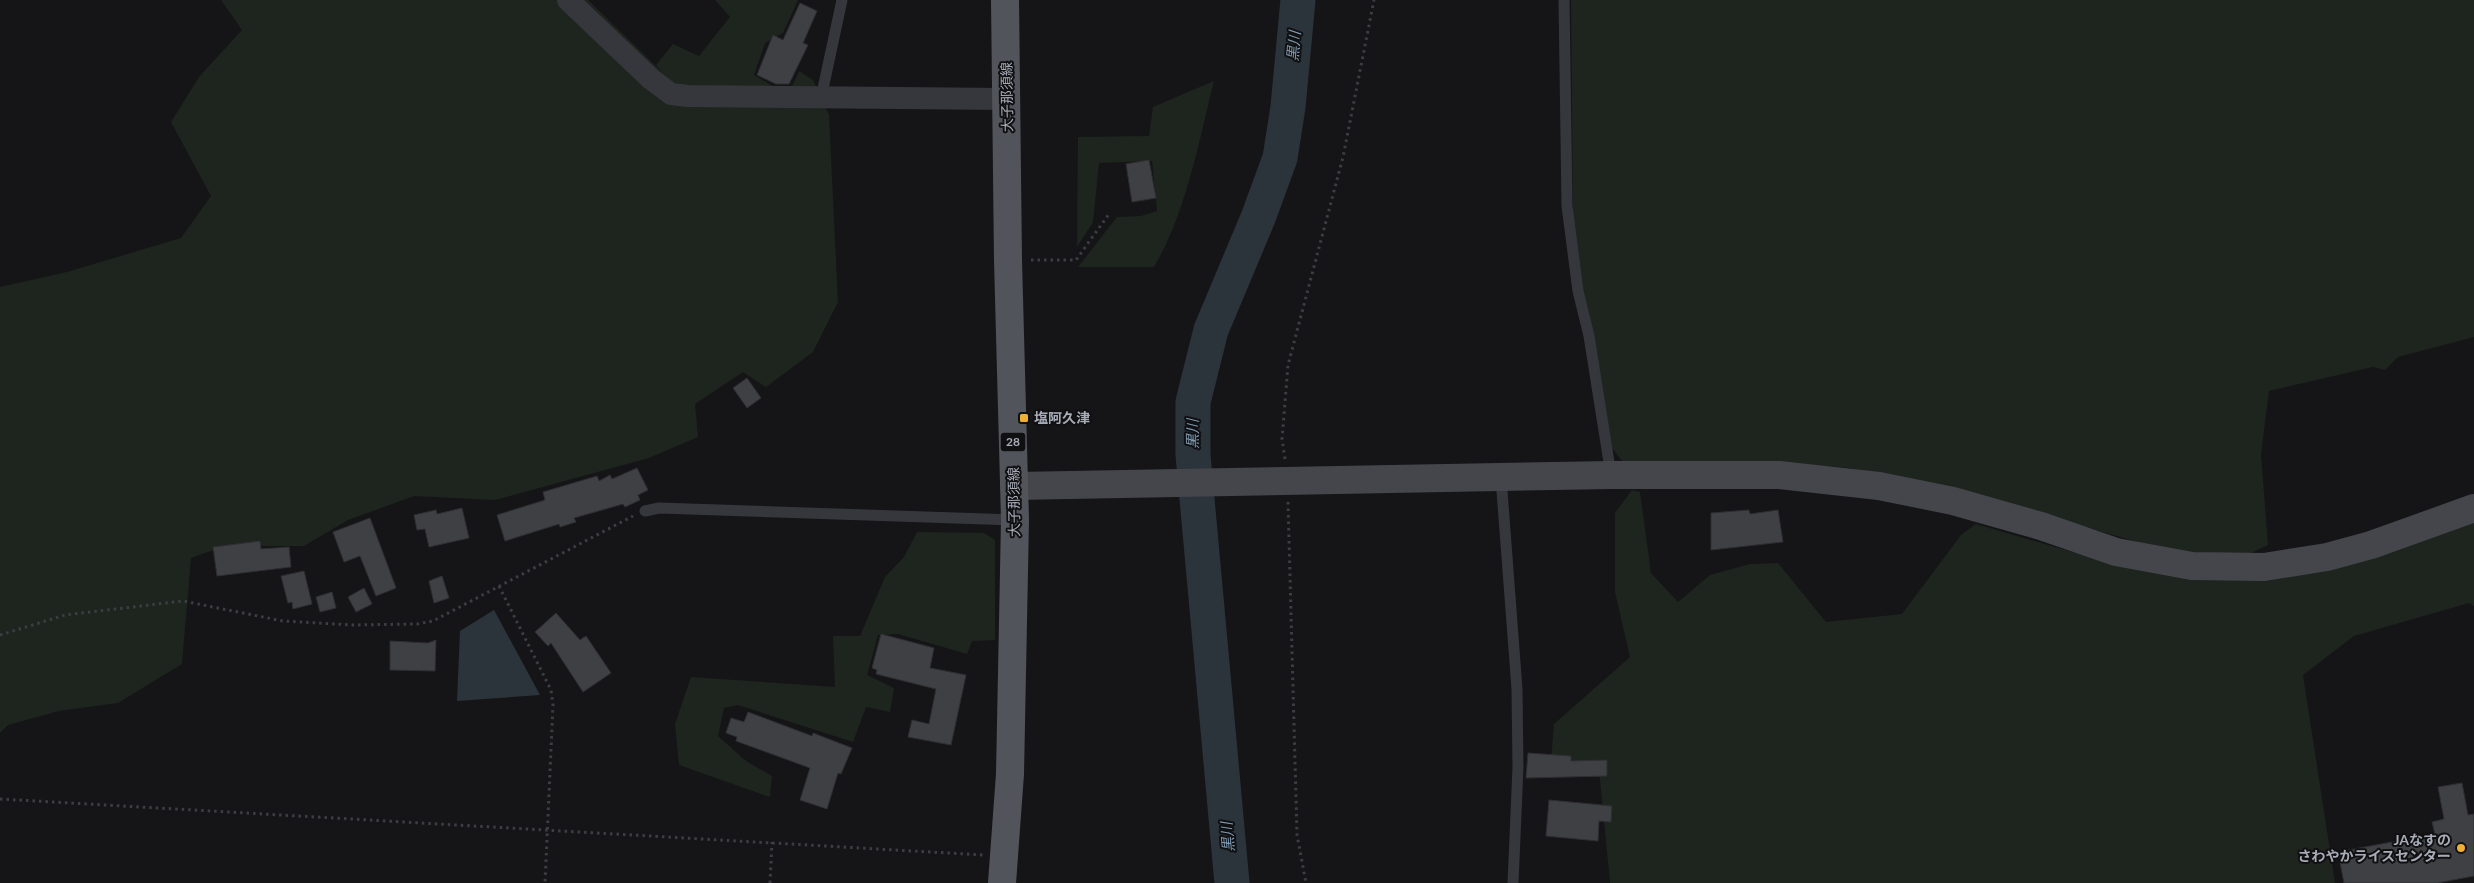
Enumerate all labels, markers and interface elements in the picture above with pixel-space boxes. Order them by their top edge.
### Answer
water label: 黒川 [1283,28,1303,62]
street label: 大子那須線 [997,62,1016,132]
place label: 塩阿久津 [1034,409,1090,426]
marker: 塩阿久津 [1018,412,1030,424]
water label: 黒川 [1183,417,1201,449]
road number: 28 [1000,432,1026,452]
street label: 大子那須線 [1004,467,1023,537]
water label: 黒川 [1217,819,1237,853]
place label: JAなすの さわやかライスセンター [2297,831,2451,864]
marker: JAなすの さわやかライスセンター [2455,842,2467,854]

